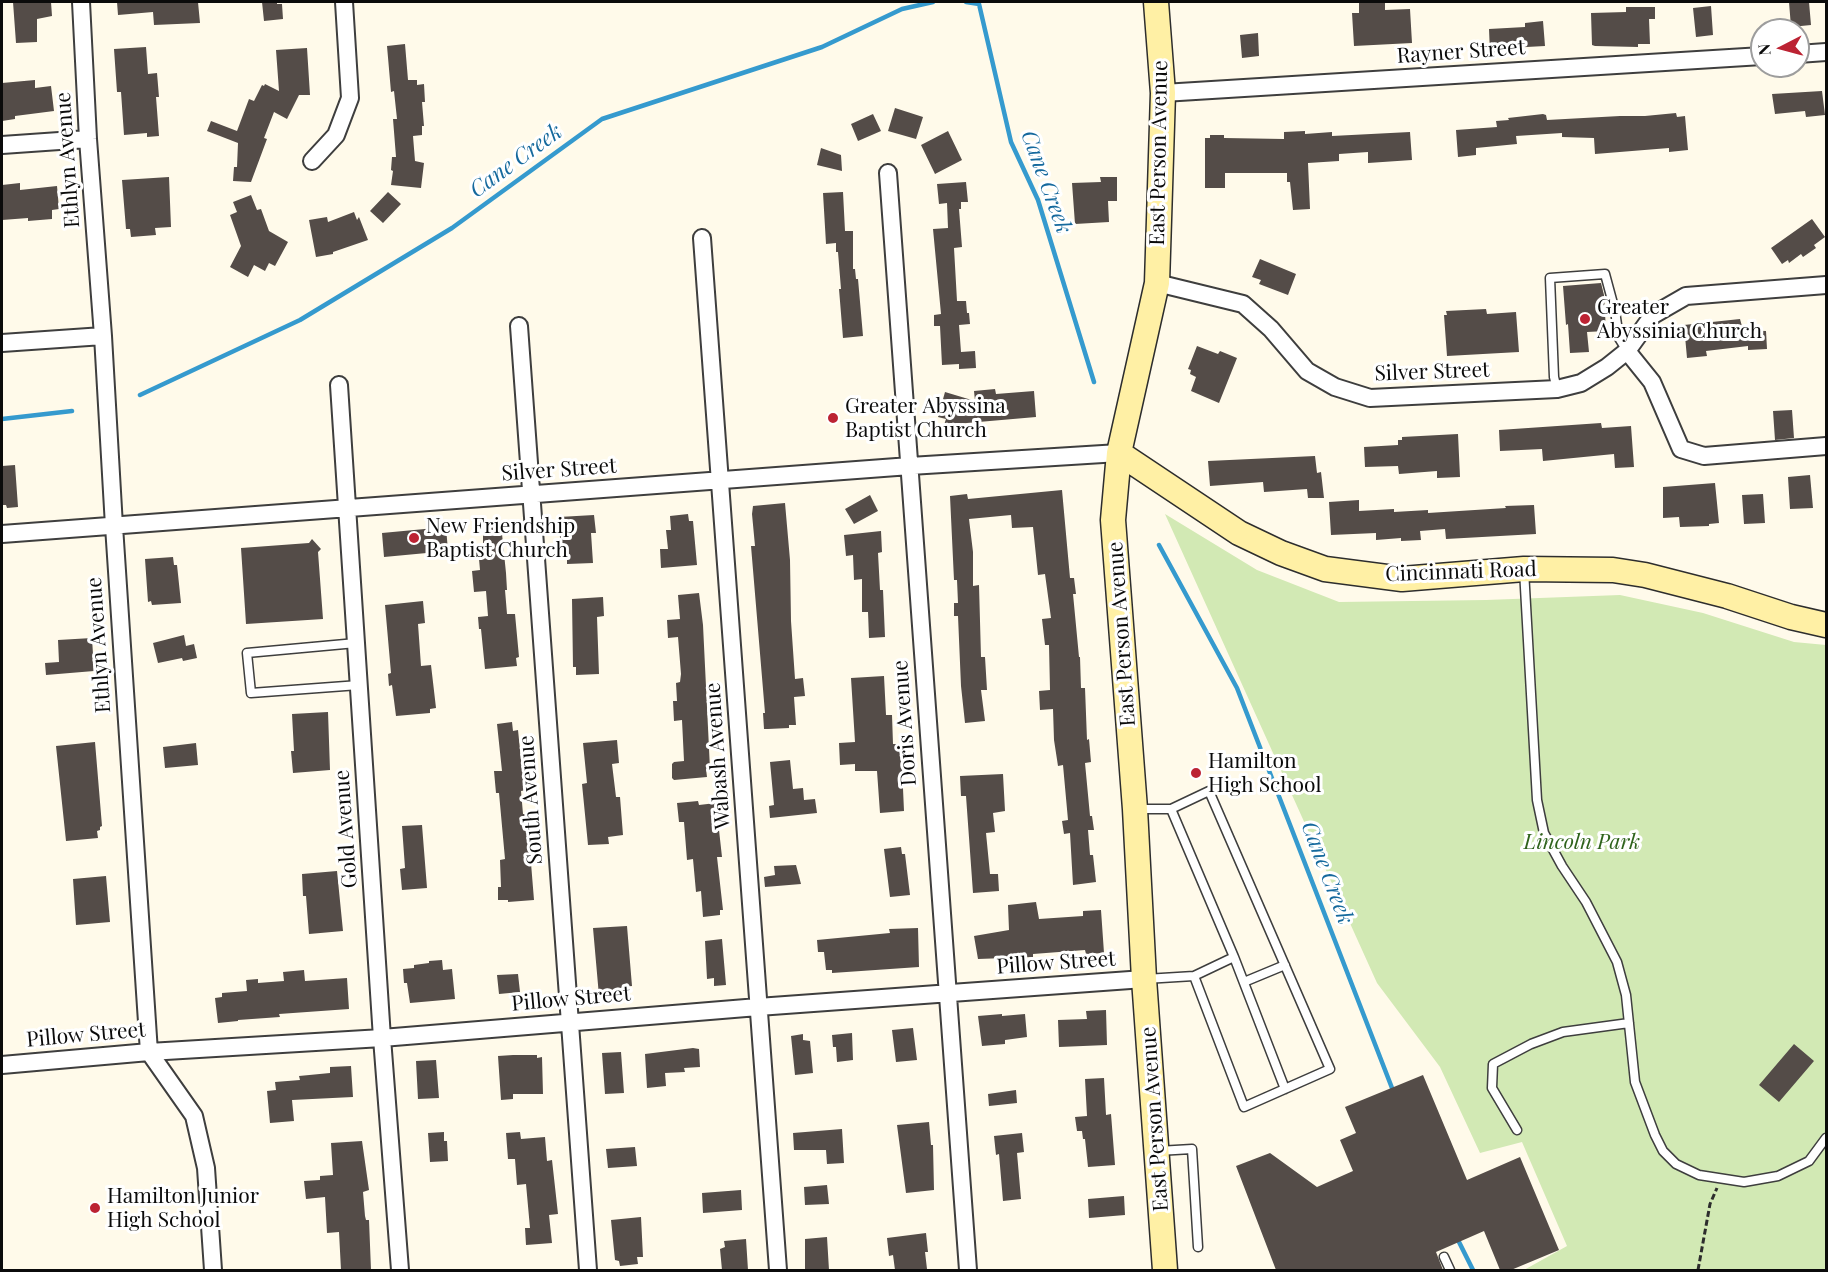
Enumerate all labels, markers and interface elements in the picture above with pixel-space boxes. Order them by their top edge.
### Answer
north arrow [1750,18,1810,78]
street label: Rayner Street [1396,35,1526,69]
text: N [1753,43,1775,57]
street label: East Person Avenue [1145,60,1173,246]
street label: Ethlyn Avenue [51,91,85,229]
water label: Cane Creek [465,119,567,203]
water label: Cane Creek [1015,127,1077,237]
place label: Greater Abyssinia Church [1597,294,1762,344]
marker: Greater Abyssinia Church [1578,312,1592,326]
street label: Silver Street [1374,357,1490,387]
place label: Greater Abyssina Baptist Church [845,393,1006,443]
marker: Greater Abyssina Baptist Church [826,411,840,425]
street label: Silver Street [501,453,617,487]
place label: New Friendship Baptist Church [426,513,575,563]
marker: New Friendship Baptist Church [407,531,421,545]
street label: East Person Avenue [1103,541,1141,727]
street label: Cincinnati Road [1385,557,1537,587]
street label: Ethlyn Avenue [82,576,116,714]
street label: Doris Avenue [888,659,922,787]
street label: Wabash Avenue [700,682,736,830]
street label: South Avenue [514,735,548,865]
place label: Hamilton High School [1208,748,1321,798]
marker: Hamilton High School [1189,766,1203,780]
street label: Gold Avenue [329,769,363,889]
water label: Cane Creek [1295,818,1359,928]
park label: Lincoln Park [1524,829,1640,855]
street label: Pillow Street [996,946,1116,980]
street label: Pillow Street [510,981,632,1017]
street label: Pillow Street [25,1017,147,1053]
street label: East Person Avenue [1136,1026,1174,1212]
place label: Hamilton Junior High School [107,1183,259,1233]
marker: Hamilton Junior High School [88,1201,102,1215]

